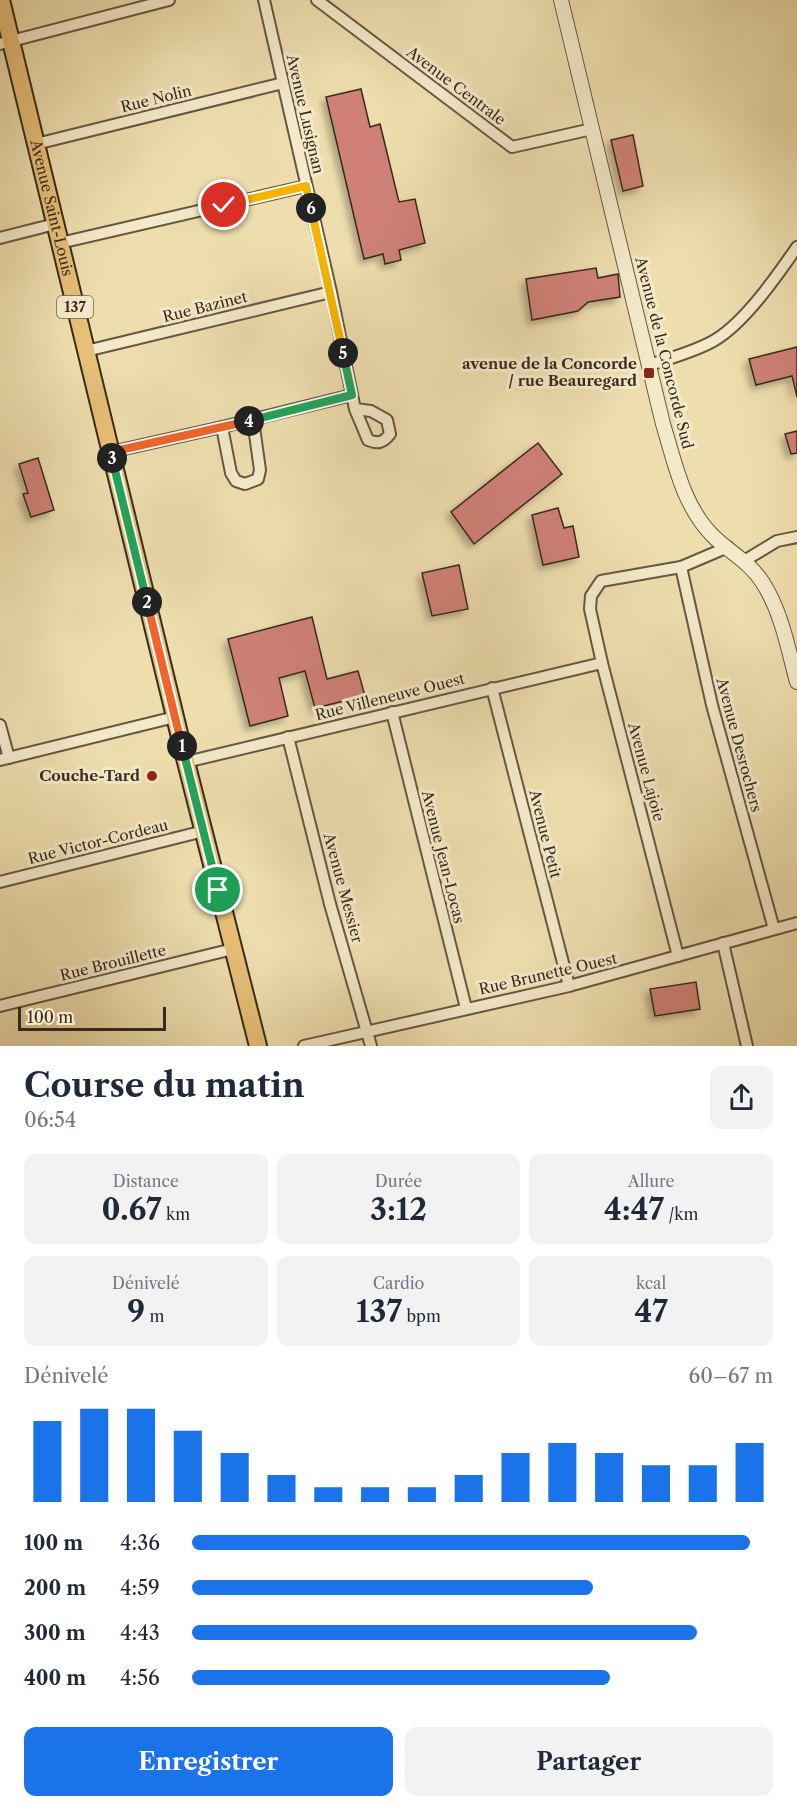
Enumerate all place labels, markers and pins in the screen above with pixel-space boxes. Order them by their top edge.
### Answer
pin [198,179,249,230]
pin: 6 [296,193,326,223]
pin: 5 [328,338,358,368]
place label: avenue de la Concorde / rue Beauregard [462,354,637,390]
marker: avenue de la Concorde / rue Beauregard [642,366,656,380]
pin: 4 [234,406,264,436]
pin: 3 [97,443,127,473]
pin: 2 [132,587,162,617]
pin: 1 [167,731,197,761]
place label: Couche-Tard [39,766,140,785]
marker: Couche-Tard [145,769,159,783]
pin [192,864,243,915]

